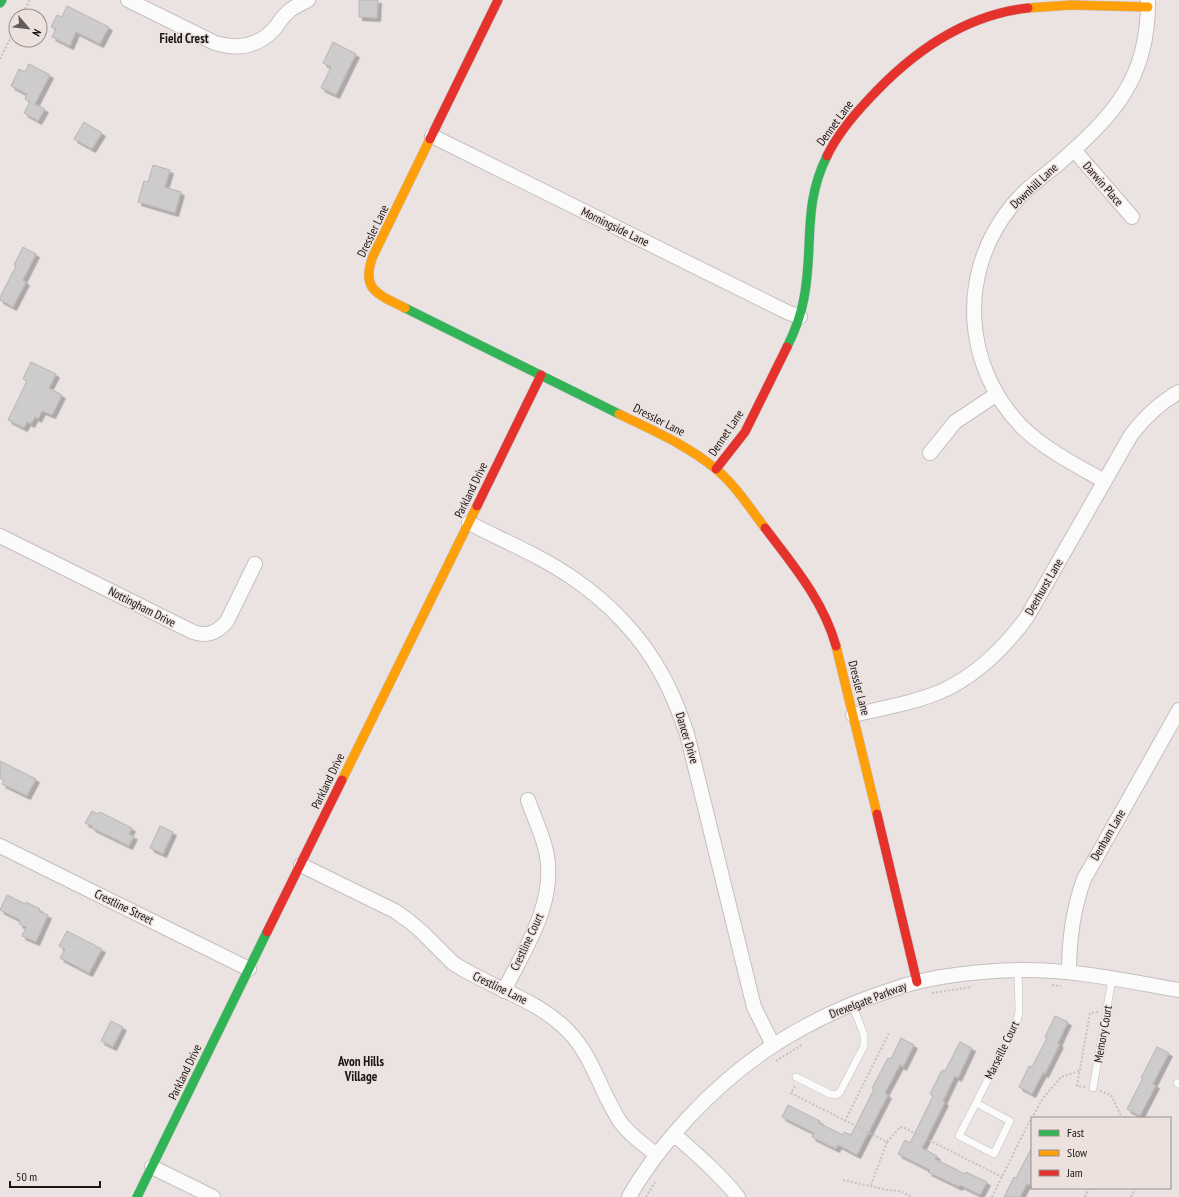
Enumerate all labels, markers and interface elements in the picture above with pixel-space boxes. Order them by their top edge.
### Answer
north arrow [8,8,48,48]
text: N [29,27,44,39]
district label: Field Crest [160,30,209,47]
street label: Dennet Lane [813,97,856,148]
street label: Darwin Place [1080,158,1127,209]
street label: Downhill Lane [1007,160,1061,211]
street label: Dressler Lane [354,202,392,259]
street label: Morningside Lane [579,204,652,249]
street label: Dressler Lane [631,400,688,439]
street label: Dennet Lane [705,407,746,459]
street label: Parkland Drive [451,459,491,520]
street label: Deerhurst Lane [1021,556,1066,618]
street label: Nottingham Drive [106,583,178,630]
street label: Dressler Lane [845,659,874,717]
street label: Dancer Drive [673,710,702,765]
street label: Parkland Drive [308,750,348,811]
street label: Denham Lane [1087,806,1128,863]
street label: Crestline Street [92,886,157,928]
street label: Crestline Court [507,910,547,973]
street label: Crestline Lane [470,968,530,1007]
street label: Drexelgate Parkway [827,978,909,1021]
street label: Memory Court [1090,1003,1115,1064]
street label: Marseille Court [981,1018,1022,1081]
street label: Parkland Drive [165,1041,205,1102]
district label: Avon Hills Village [337,1053,384,1085]
legend [1031,1117,1171,1189]
text: Fast [1067,1125,1085,1140]
text: Slow [1067,1145,1088,1160]
scale bar [10,1163,100,1189]
text: Jam [1066,1165,1083,1180]
text: 50 m [16,1169,37,1184]

